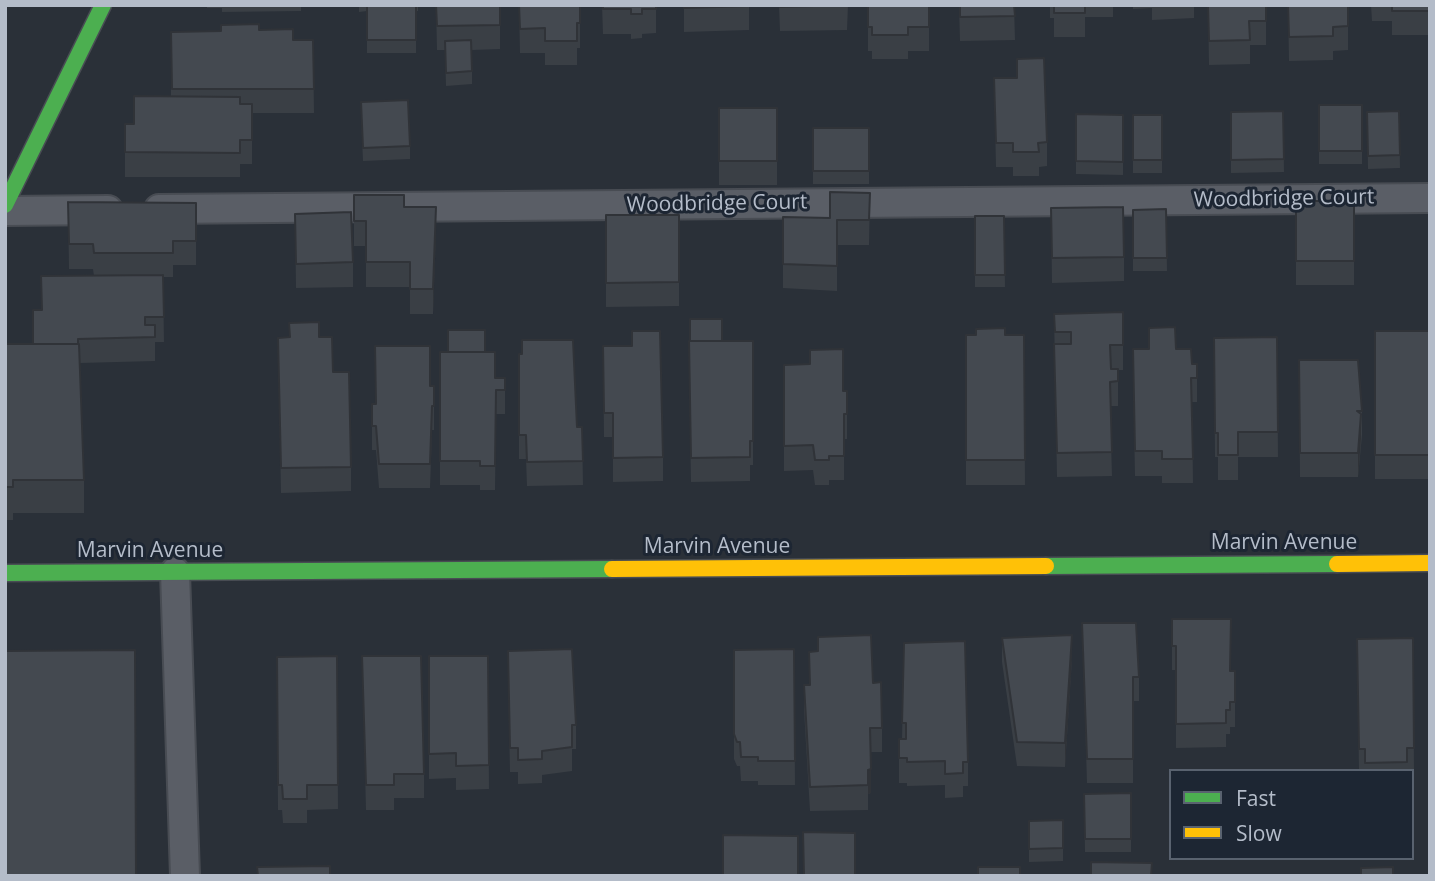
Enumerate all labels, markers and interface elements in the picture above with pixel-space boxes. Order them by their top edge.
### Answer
street label: Woodbridge Court [1194,185,1374,213]
street label: Woodbridge Court [627,190,807,218]
street label: Marvin Avenue [1211,530,1357,556]
street label: Marvin Avenue [644,534,790,560]
street label: Marvin Avenue [77,538,223,564]
legend [1169,769,1414,860]
text: Fast [1236,784,1276,812]
text: Slow [1236,819,1282,847]

